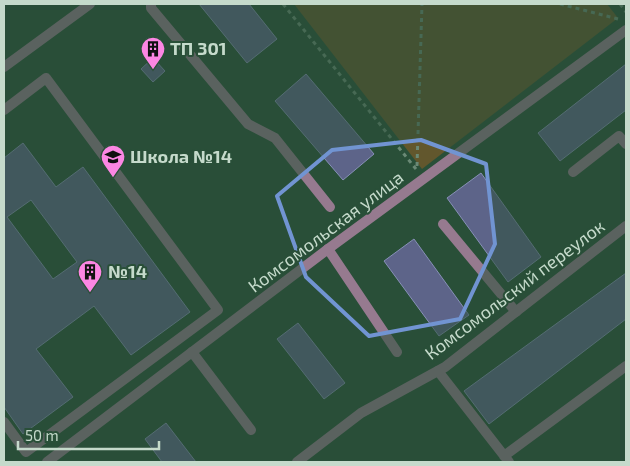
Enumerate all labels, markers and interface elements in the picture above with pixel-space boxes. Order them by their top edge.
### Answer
building icon: ТП 301 [140,36,166,70]
place label: ТП 301 [170,37,227,59]
school or university icon: Школа №14 [100,144,126,178]
place label: Школа №14 [130,145,232,167]
street label: Комсомольская улица [243,166,407,297]
street label: Комсомольский переулок [420,214,609,364]
building icon: №14 [77,259,103,293]
place label: №14 [108,260,147,282]
scale bar [18,418,159,450]
text: 50 m [25,426,59,444]

